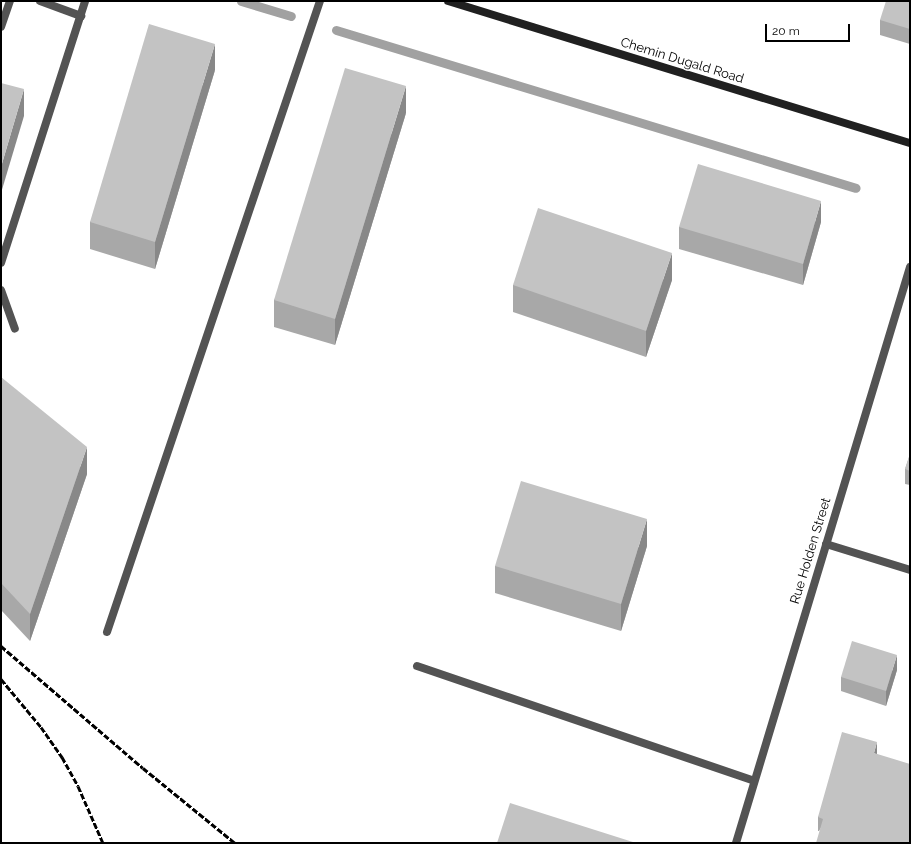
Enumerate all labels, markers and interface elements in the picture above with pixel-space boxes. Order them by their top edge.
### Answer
scale bar [767,16,852,42]
text: 20 m [772,24,800,38]
street label: Chemin Dugald Road [618,35,746,87]
street label: Rue Holden Street [787,496,835,606]

